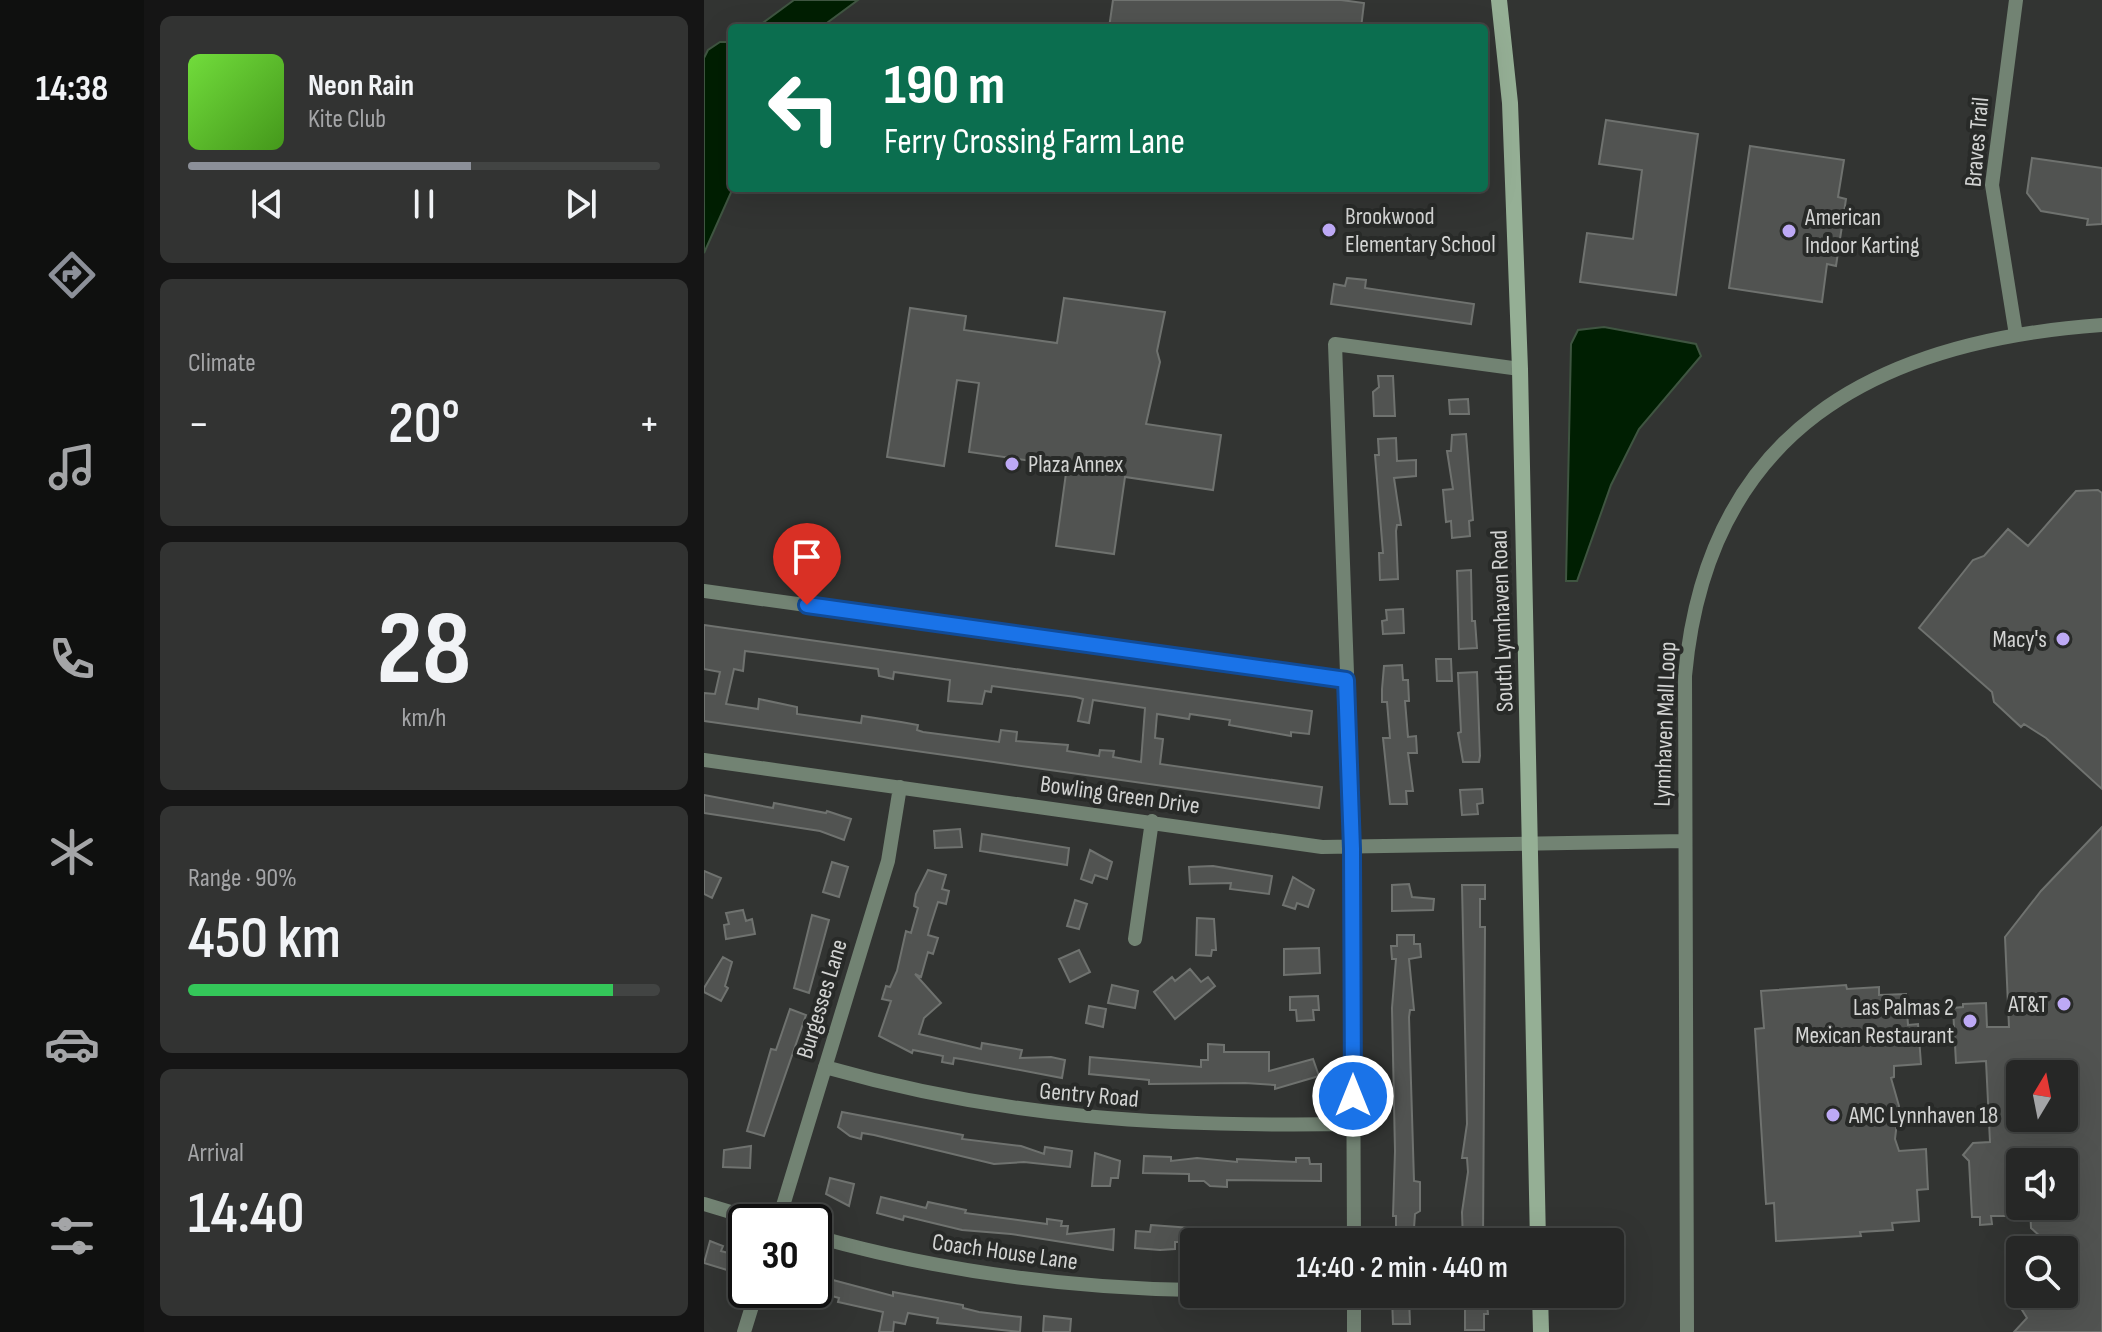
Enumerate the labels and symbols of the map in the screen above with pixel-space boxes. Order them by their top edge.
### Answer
street label: Braves Trail [1959,96,1995,188]
place label: Brookwood Elementary School [1345,202,1496,259]
place label: American Indoor Karting [1804,203,1920,260]
marker: Brookwood Elementary School [1320,221,1338,239]
marker: American Indoor Karting [1780,222,1798,240]
place label: Plaza Annex [1028,450,1123,479]
marker: Plaza Annex [1003,455,1021,473]
pin [773,523,841,605]
street label: South Lynnhaven Road [1484,530,1520,712]
place label: Macy's [1992,625,2047,654]
marker: Macy's [2054,630,2072,648]
street label: Lynnhaven Mall Loop [1648,641,1682,807]
street label: Bowling Green Drive [1038,769,1202,821]
street label: Burgesses Lane [790,936,854,1062]
place label: AT&T [2007,990,2048,1019]
place label: Las Palmas 2 Mexican Restaurant [1795,993,1954,1050]
marker: AT&T [2055,995,2073,1013]
marker: Las Palmas 2 Mexican Restaurant [1961,1012,1979,1030]
position arrow [1311,1054,1395,1138]
north arrow [2006,1060,2078,1132]
street label: Gentry Road [1038,1076,1140,1114]
place label: AMC Lynnhaven 18 [1848,1101,1998,1130]
marker: AMC Lynnhaven 18 [1824,1106,1842,1124]
speed limit sign: 30 [728,1204,832,1308]
street label: Coach House Lane [930,1227,1080,1277]

